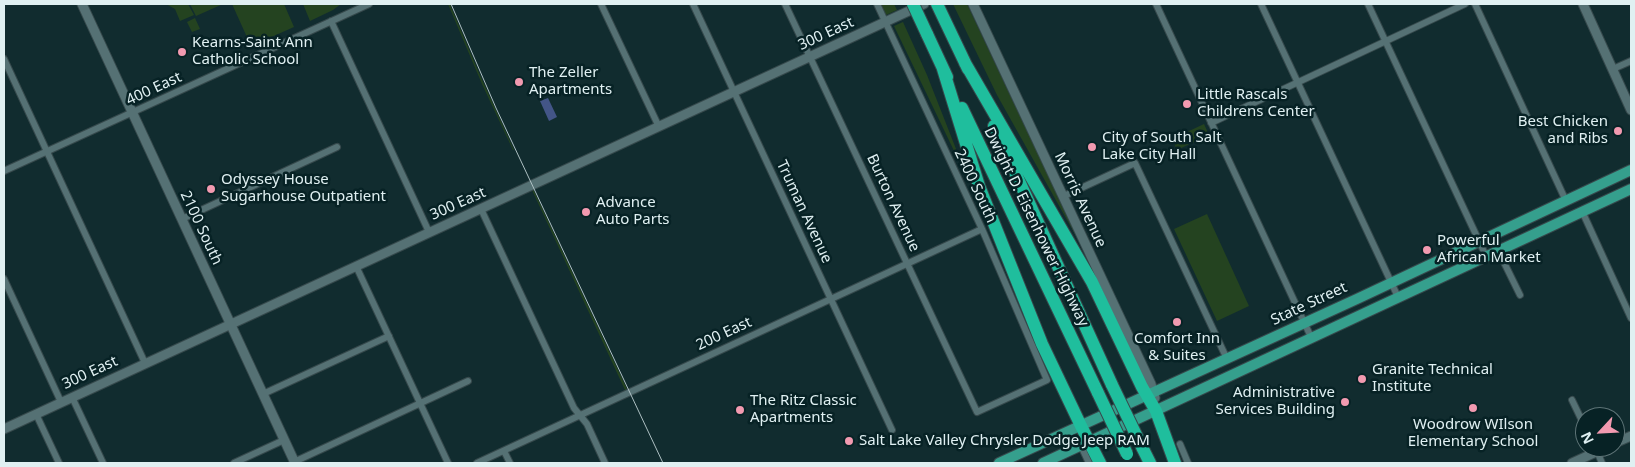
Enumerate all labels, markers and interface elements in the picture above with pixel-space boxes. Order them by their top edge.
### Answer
street label: 300 East [795,13,857,55]
place label: Kearns-Saint Ann Catholic School [192,34,313,69]
marker: Kearns-Saint Ann Catholic School [176,46,188,58]
place label: The Zeller Apartments [529,64,612,99]
street label: 400 East [123,68,185,110]
marker: The Zeller Apartments [513,76,525,88]
place label: Little Rascals Childrens Center [1197,86,1315,121]
marker: Little Rascals Childrens Center [1181,98,1193,110]
place label: Best Chicken and Ribs [1518,113,1608,148]
street label: Dwight D. Eisenhower Highway [980,124,1092,330]
marker: Best Chicken and Ribs [1612,125,1624,137]
place label: City of South Salt Lake City Hall [1102,129,1222,164]
marker: City of South Salt Lake City Hall [1086,141,1098,153]
street label: 2400 South [950,146,1000,226]
street label: Morris Avenue [1050,150,1110,250]
street label: Burton Avenue [863,151,923,255]
street label: Truman Avenue [772,158,836,266]
place label: Odyssey House Sugarhouse Outpatient [221,171,386,206]
marker: Odyssey House Sugarhouse Outpatient [205,183,217,195]
street label: 300 East [427,184,489,224]
street label: 2100 South [176,188,226,268]
place label: Advance Auto Parts [596,194,670,229]
marker: Advance Auto Parts [580,206,592,218]
place label: Powerful African Market [1437,232,1541,267]
marker: Powerful African Market [1421,244,1433,256]
street label: State Street [1268,279,1350,329]
street label: 200 East [693,313,755,355]
marker: Comfort Inn & Suites [1171,316,1183,328]
place label: Comfort Inn & Suites [1134,330,1220,365]
street label: 300 East [59,352,121,394]
place label: Granite Technical Institute [1372,361,1493,396]
marker: Granite Technical Institute [1356,373,1368,385]
place label: Administrative Services Building [1216,384,1335,419]
place label: The Ritz Classic Apartments [750,392,857,427]
marker: Administrative Services Building [1339,396,1351,408]
marker: Woodrow WIlson Elementary School [1467,402,1479,414]
marker: The Ritz Classic Apartments [734,404,746,416]
north arrow [1575,407,1625,457]
place label: Woodrow WIlson Elementary School [1408,416,1538,451]
text: N [1576,429,1598,447]
place label: Salt Lake Valley Chrysler Dodge Jeep RAM [859,432,1150,450]
marker: Salt Lake Valley Chrysler Dodge Jeep RAM [843,435,855,447]

